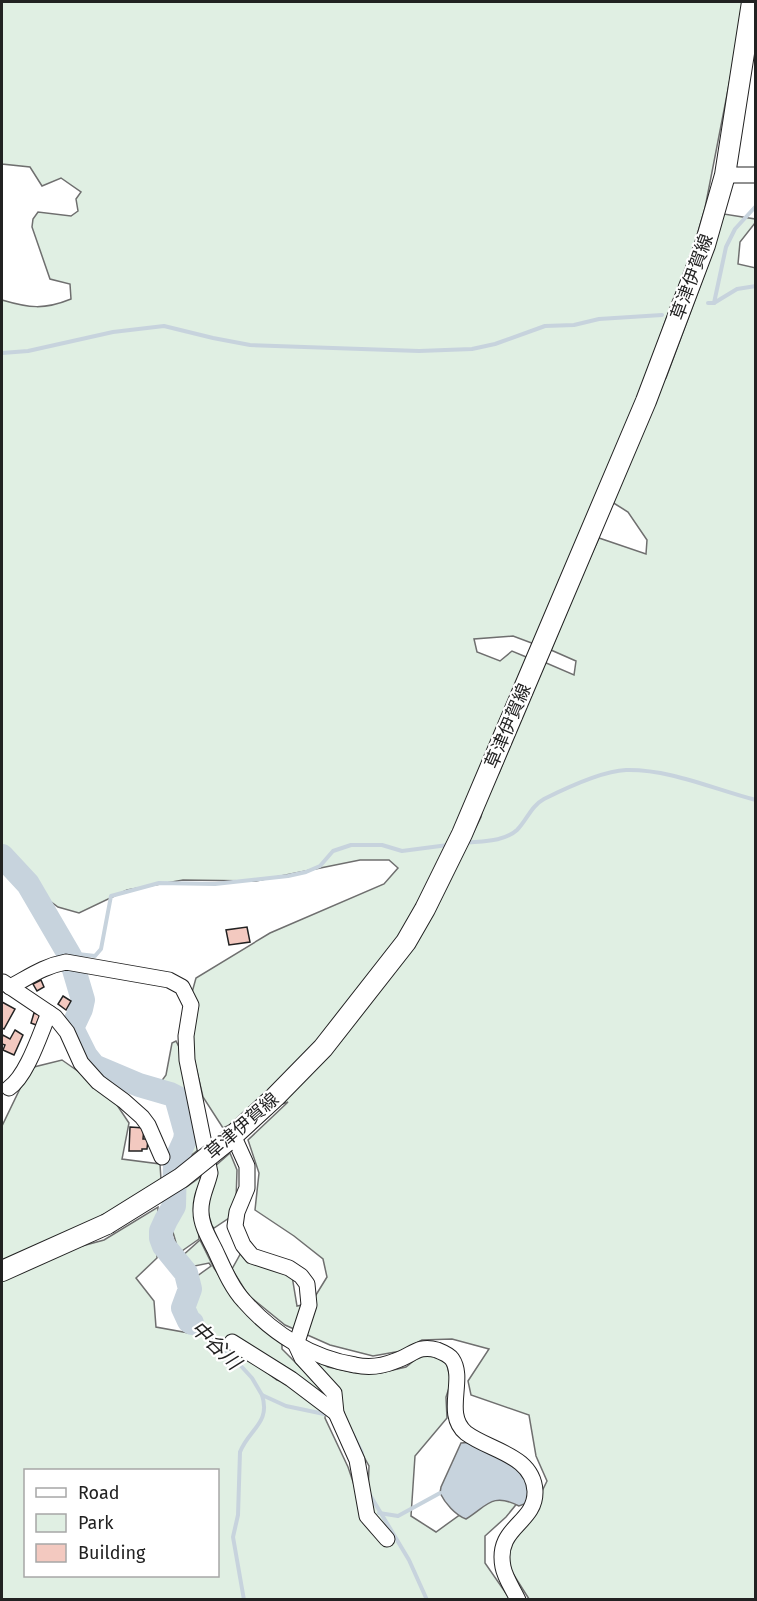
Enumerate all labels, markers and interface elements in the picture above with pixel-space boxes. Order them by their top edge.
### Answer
street label: 草津伊賀線 [666,231,718,323]
street label: 草津伊賀線 [480,680,536,772]
street label: 草津伊賀線 [201,1088,283,1164]
water label: 中谷川 [186,1316,247,1376]
legend [24,1469,219,1577]
text: Road [78,1482,120,1504]
text: Park [78,1512,114,1534]
text: Building [78,1542,146,1564]

